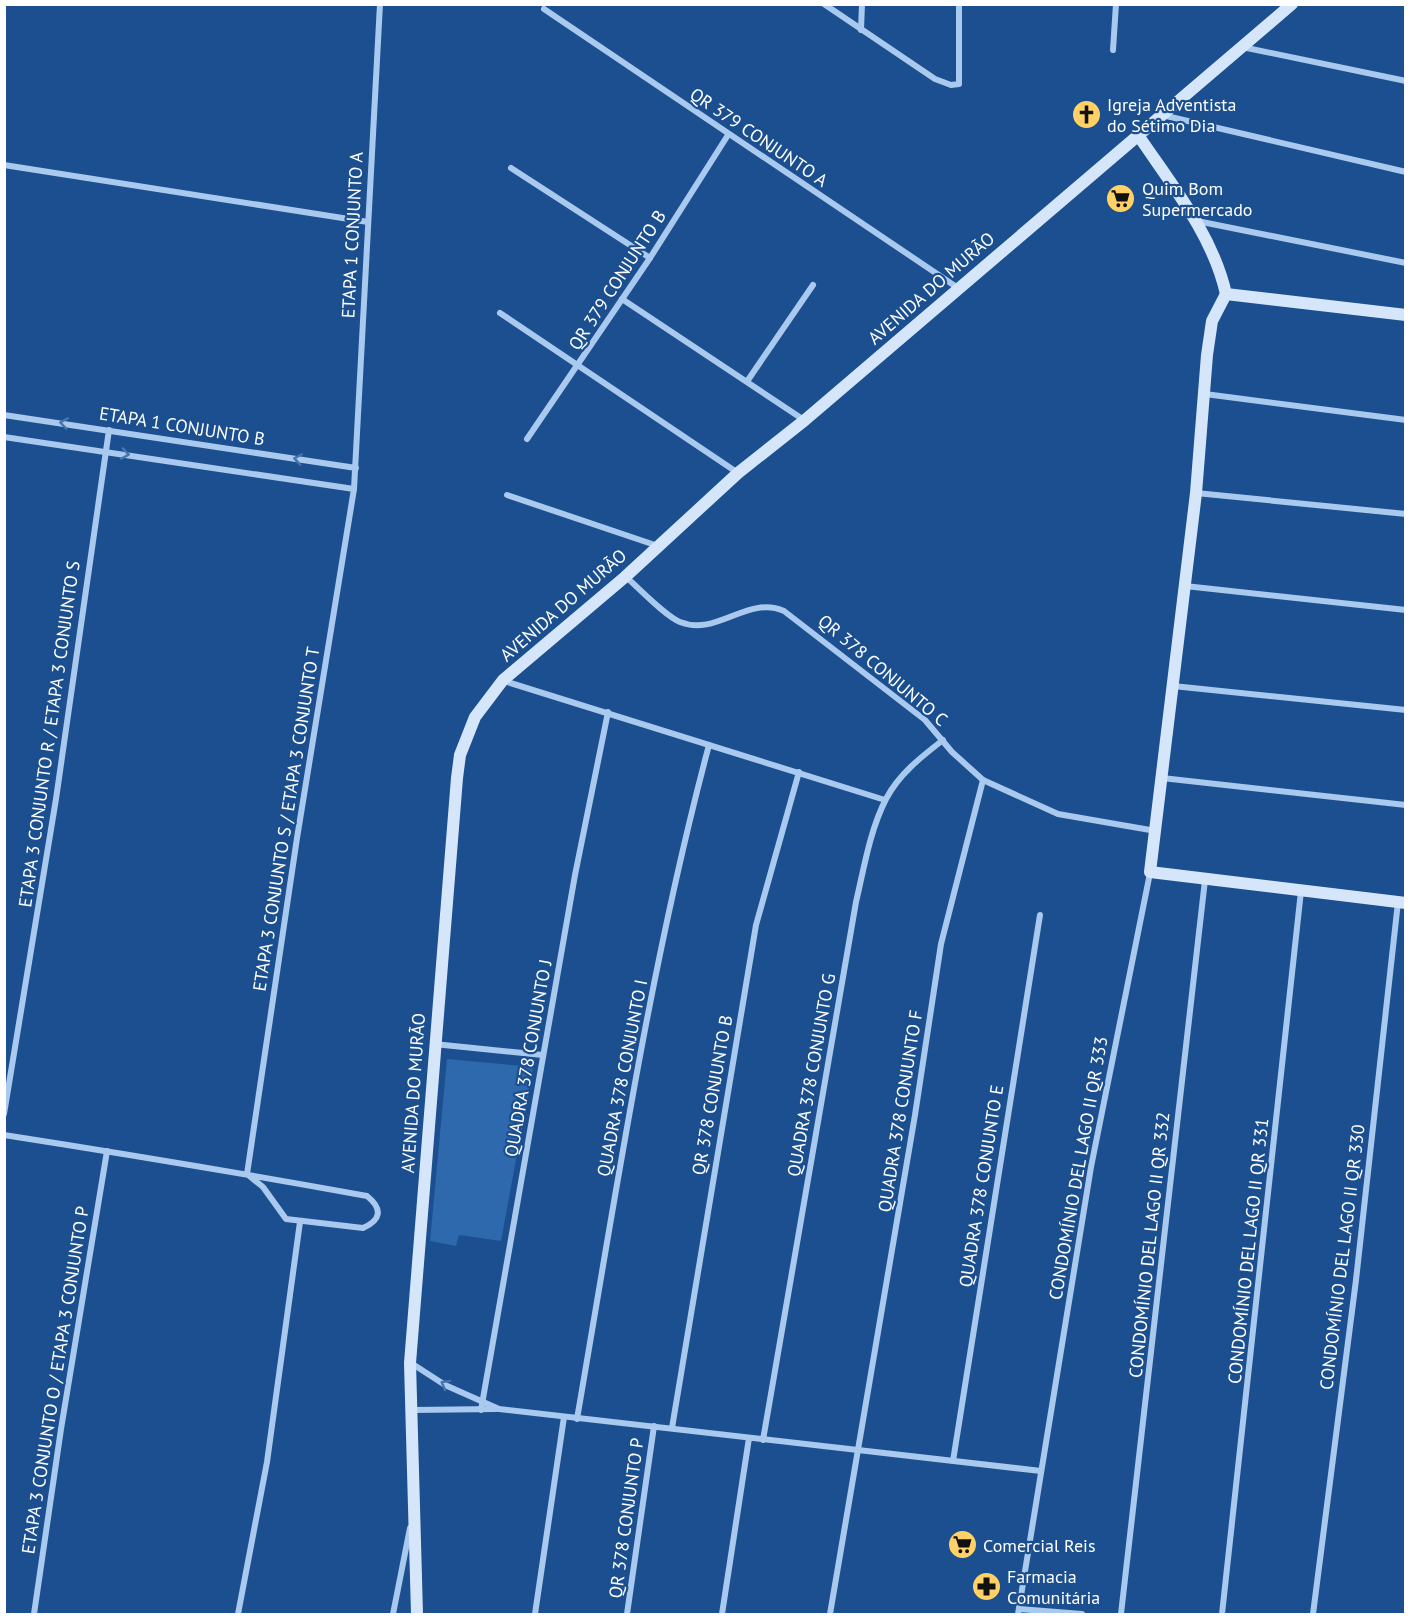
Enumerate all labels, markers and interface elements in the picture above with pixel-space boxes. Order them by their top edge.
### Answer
street label: QR 379 CONJUNTO A [686,82,833,192]
place label: Igreja Adventista do Sétimo Dia [1107,93,1236,137]
church icon: Igreja Adventista do Sétimo Dia [1070,98,1102,130]
street label: ETAPA 1 CONJUNTO A [336,151,368,319]
place label: Quim Bom Supermercado [1142,177,1253,221]
supermarket icon: Quim Bom Supermercado [1105,182,1137,214]
street label: QR 379 CONJUNTO B [563,206,671,354]
street label: AVENIDA DO MURÃO [863,227,999,349]
street label: ETAPA 1 CONJUNTO B [98,402,266,450]
one-way arrow [59,418,68,430]
one-way arrow [120,447,129,459]
one-way arrow [293,453,303,466]
street label: AVENIDA DO MURÃO [495,544,631,666]
street label: ETAPA 3 CONJUNTO R / ETAPA 3 CONJUNTO S [13,559,85,909]
street label: QR 378 CONJUNTO C [814,609,952,731]
street label: ETAPA 3 CONJUNTO S / ETAPA 3 CONJUNTO T [247,645,325,993]
street label: QUADRA 378 CONJUNTO J [499,957,557,1159]
street label: QUADRA 378 CONJUNTO G [782,972,840,1178]
street label: QUADRA 378 CONJUNTO I [592,978,652,1178]
street label: QUADRA 378 CONJUNTO F [873,1008,927,1214]
street label: AVENIDA DO MURÃO [396,1012,430,1174]
street label: QR 378 CONJUNTO B [687,1013,737,1177]
street label: CONDOMÍNIO DEL LAGO II QR 333 [1043,1034,1113,1302]
street label: QUADRA 378 CONJUNTO E [954,1083,1008,1289]
street label: CONDOMÍNIO DEL LAGO II QR 332 [1124,1111,1174,1379]
street label: CONDOMÍNIO DEL LAGO II QR 331 [1223,1117,1273,1385]
street label: CONDOMÍNIO DEL LAGO II QR 330 [1314,1123,1370,1391]
street label: ETAPA 3 CONJUNTO O / ETAPA 3 CONJUNTO P [16,1205,94,1555]
one-way arrow [441,1380,452,1391]
street label: QR 378 CONJUNTO P [603,1436,649,1600]
supermarket icon: Comercial Reis [946,1529,978,1561]
place label: Comercial Reis [983,1534,1096,1557]
place label: Farmacia Comunitária [1007,1565,1100,1609]
pharmacy icon: Farmacia Comunitária [970,1570,1002,1602]

